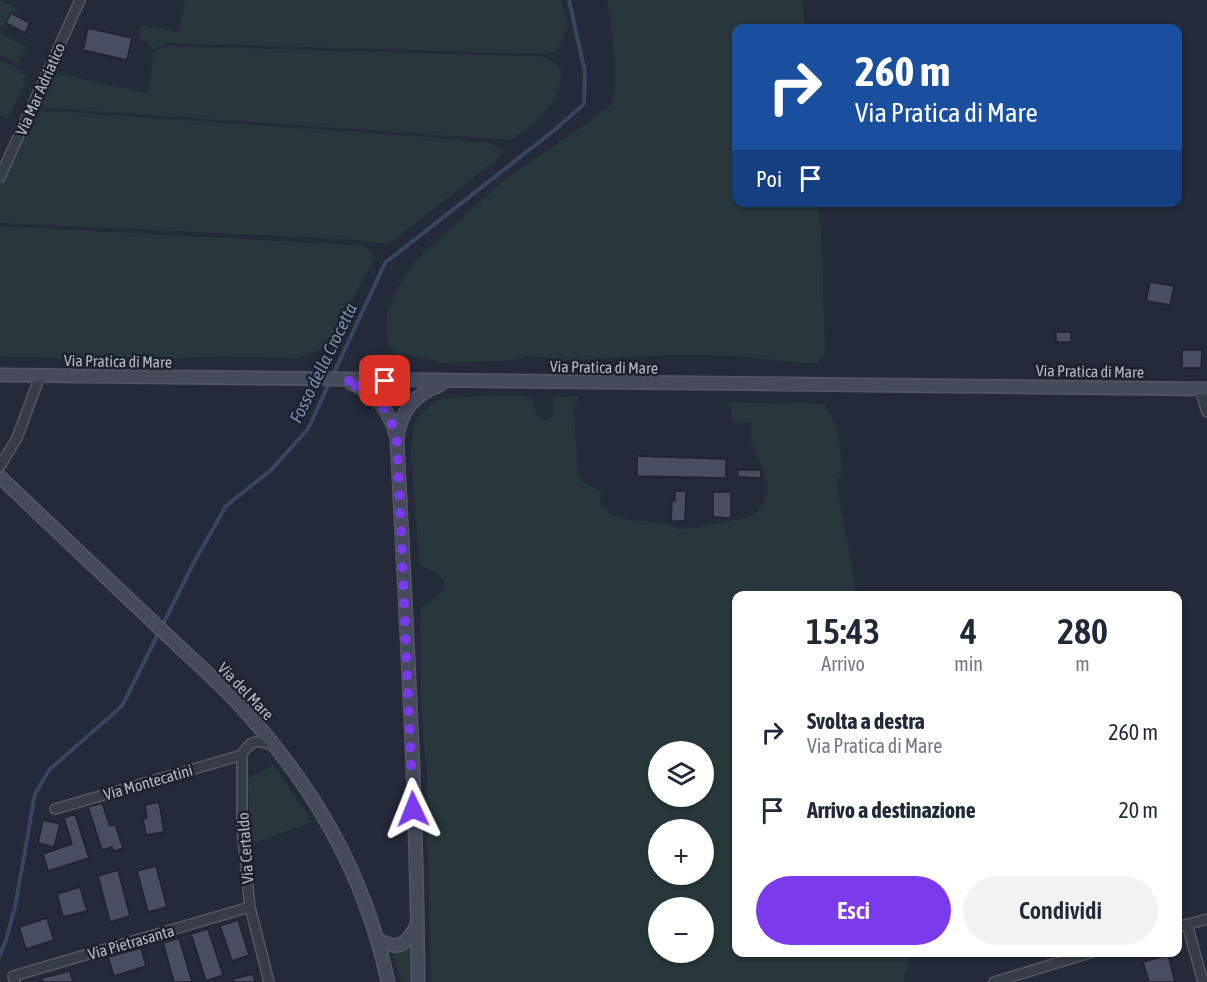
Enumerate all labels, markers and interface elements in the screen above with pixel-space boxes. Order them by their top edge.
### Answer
street label: Via Mar Adriatico [12,40,68,138]
text: 260 m [855,47,950,95]
icon: right [756,48,834,126]
text: Via Pratica di Mare [855,97,1038,128]
icon: arrive [794,162,827,195]
text: Poi [756,166,782,192]
water label: Fosso della Crocetta [285,299,361,426]
street label: Via Pratica di Mare [64,351,172,371]
pin [359,355,410,406]
street label: Via Pratica di Mare [550,357,658,377]
street label: Via Pratica di Mare [1036,361,1144,381]
icon: arrive [368,364,401,397]
text: 15:43 [806,610,880,652]
text: 4 [960,610,977,652]
text: 280 [1057,610,1108,652]
text: Arrivo [821,652,865,675]
text: min [954,652,983,675]
text: m [1075,652,1090,675]
street label: Via del Mare [214,659,278,723]
text: Svolta a destra [807,708,925,734]
icon: right [756,716,789,749]
text: 260 m [1108,719,1158,745]
text: Via Pratica di Mare [807,734,942,757]
map controls [648,741,714,963]
button: layers [648,741,714,807]
street label: Via Montecatini [101,761,195,803]
position arrow [381,777,445,841]
icon: arrive [756,794,789,827]
text: Arrivo a destinazione [807,797,976,823]
text: 20 m [1118,797,1158,823]
street label: Via Certaldo [234,812,256,884]
button: + [648,819,714,885]
button: Esci [756,876,951,945]
button: Condividi [963,876,1158,945]
button: − [648,897,714,963]
street label: Via Pietrasanta [86,921,176,963]

